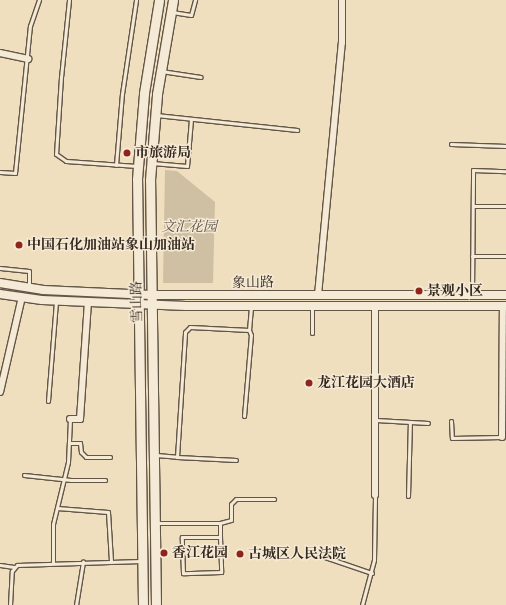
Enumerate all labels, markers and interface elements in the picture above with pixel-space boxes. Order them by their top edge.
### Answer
place label: 市旅游局 [135,145,191,161]
marker: 市旅游局 [122,148,132,158]
park label: 文汇花园 [161,219,217,235]
place label: 中国石化加油站象山加油站 [27,237,195,253]
marker: 中国石化加油站象山加油站 [14,240,24,250]
street label: 象山路 [232,274,274,292]
street label: 雪山路 [128,281,146,323]
place label: 景观小区 [427,283,483,299]
marker: 景观小区 [414,286,424,296]
place label: 龙江花园大酒店 [317,375,415,391]
marker: 龙江花园大酒店 [304,378,314,388]
place label: 香江花园 [172,545,228,561]
place label: 古城区人民法院 [248,546,346,562]
marker: 香江花园 [159,548,169,558]
marker: 古城区人民法院 [235,549,245,559]

